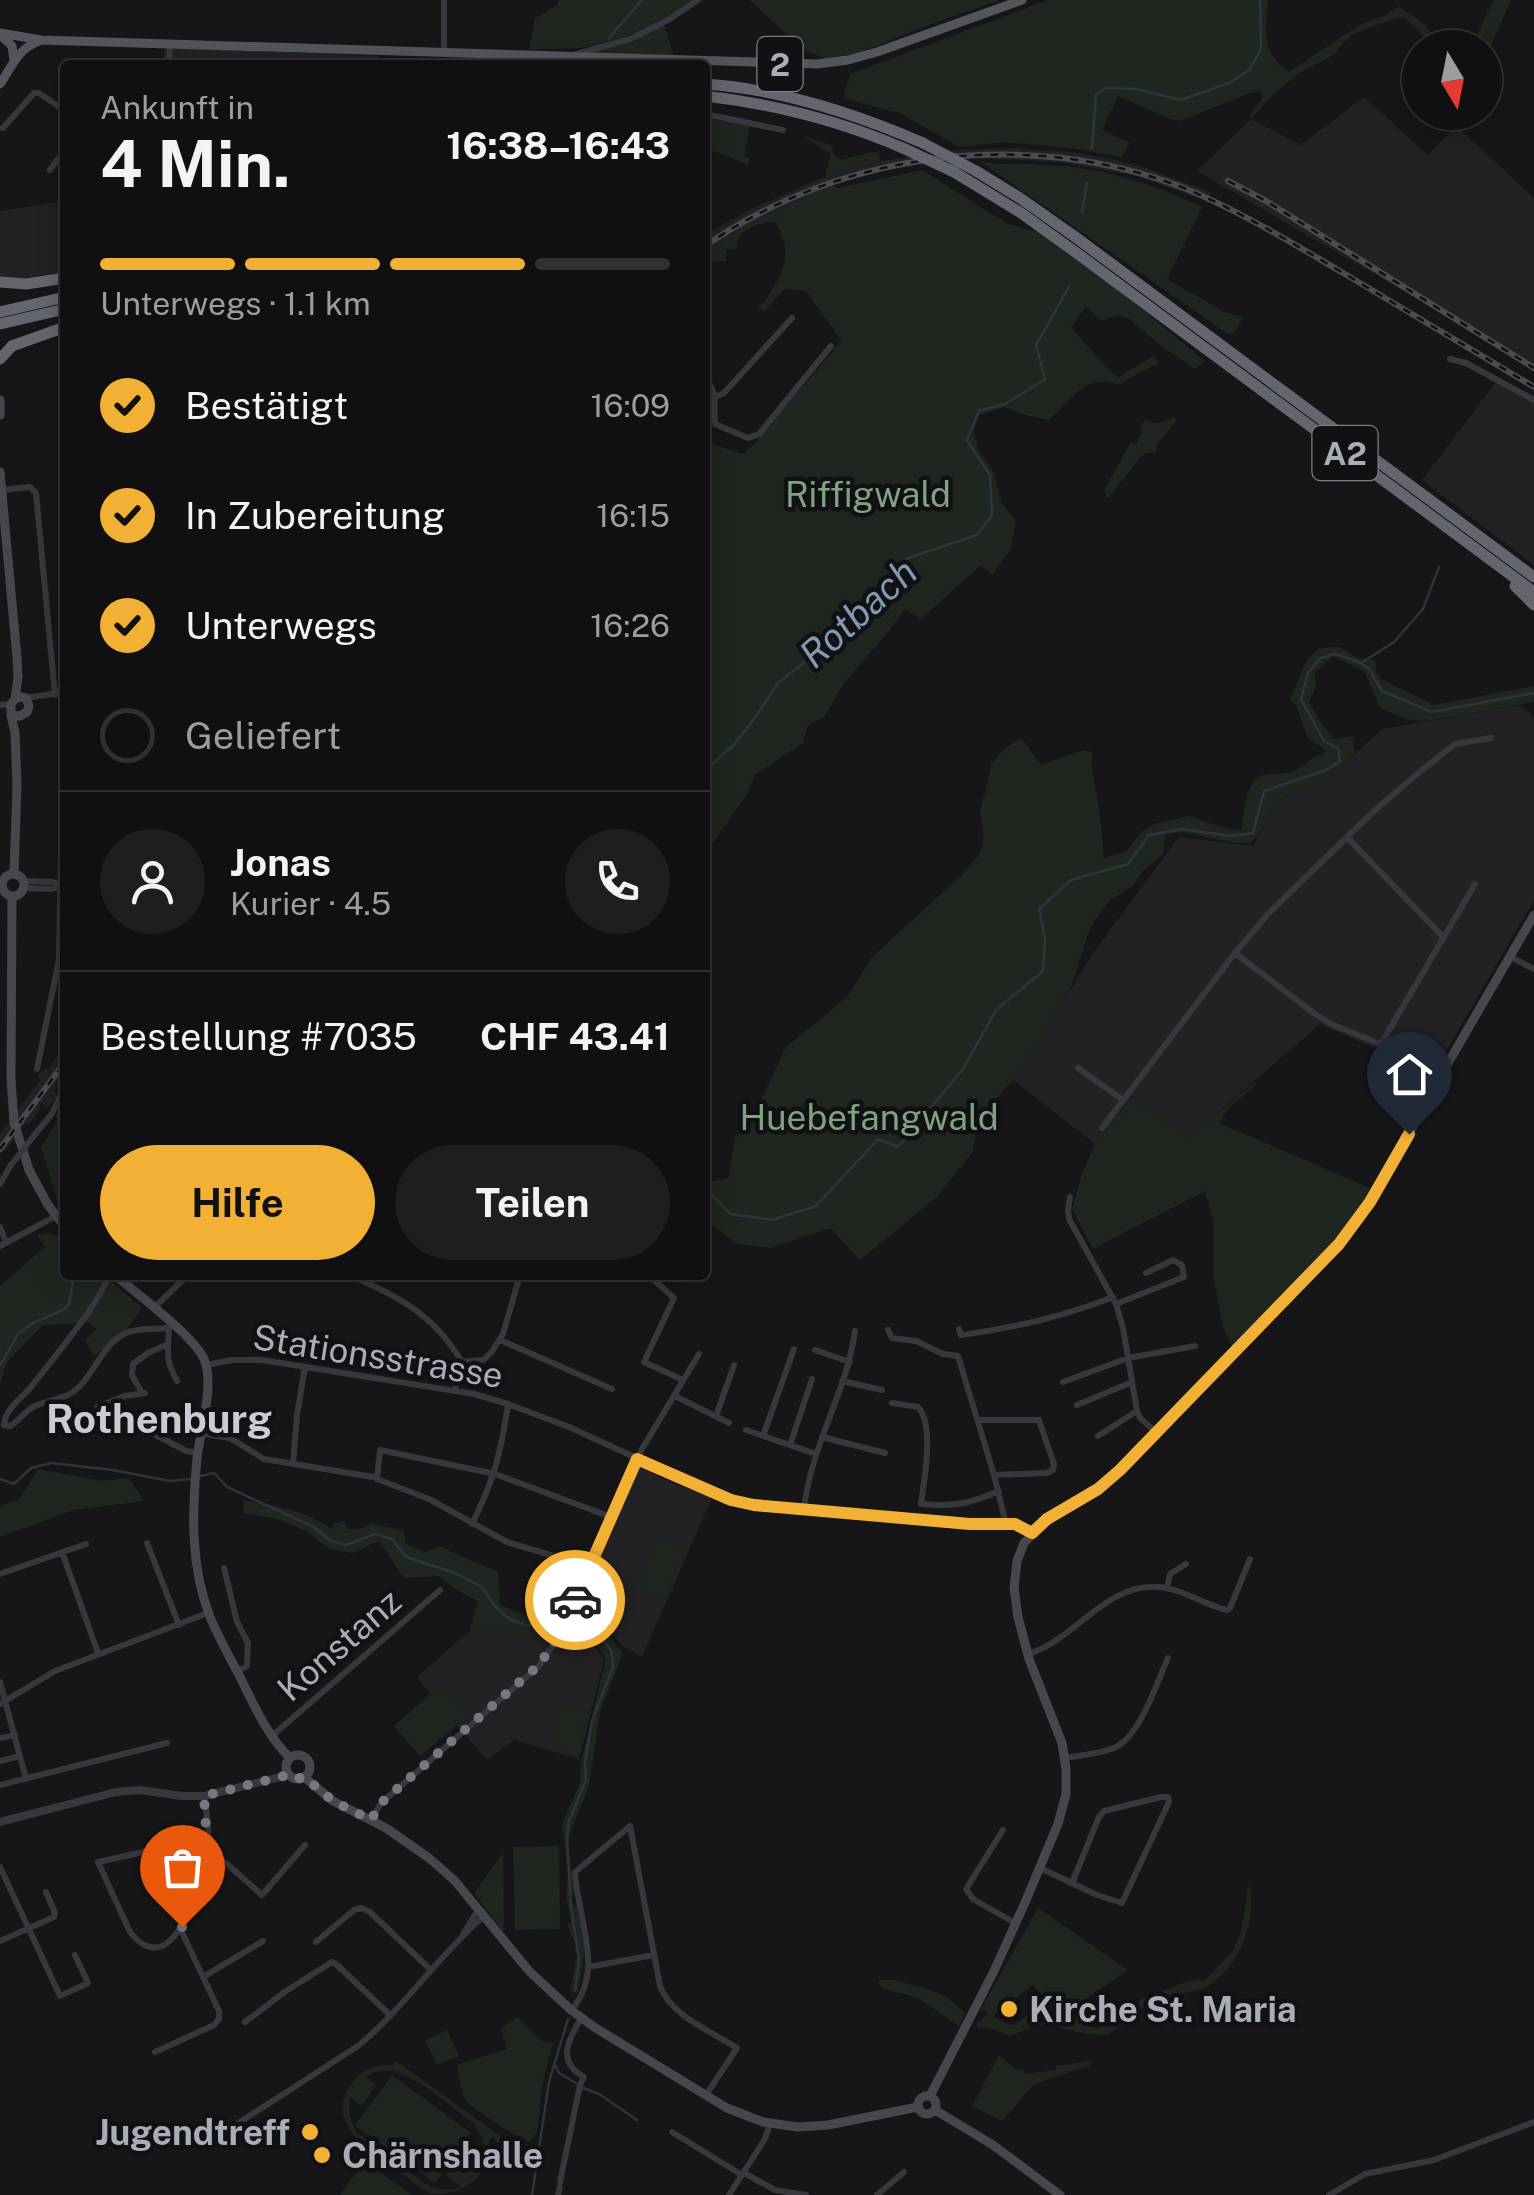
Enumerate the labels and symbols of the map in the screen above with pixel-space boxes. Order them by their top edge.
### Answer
north arrow [1402,30,1502,130]
road number: 2 [758,37,802,91]
road number: A2 [1312,426,1378,480]
park label: Riffigwald [785,474,951,515]
water label: Rotbach [790,549,926,677]
pin [1367,1032,1452,1135]
park label: Huebefangwald [739,1097,999,1138]
street label: Stationsstrasse [250,1316,506,1396]
district label: Rothenburg [46,1395,272,1442]
courier [525,1550,625,1650]
street label: Konstanz [269,1580,409,1710]
pin [140,1825,225,1928]
place label: Kirche St. Maria [1029,1989,1297,2030]
marker: Kirche St. Maria [998,1998,1020,2020]
place label: Jugendtreff [95,2112,290,2153]
marker: Jugendtreff [299,2121,321,2143]
place label: Chärnshalle [342,2135,543,2176]
marker: Chärnshalle [311,2144,333,2166]

